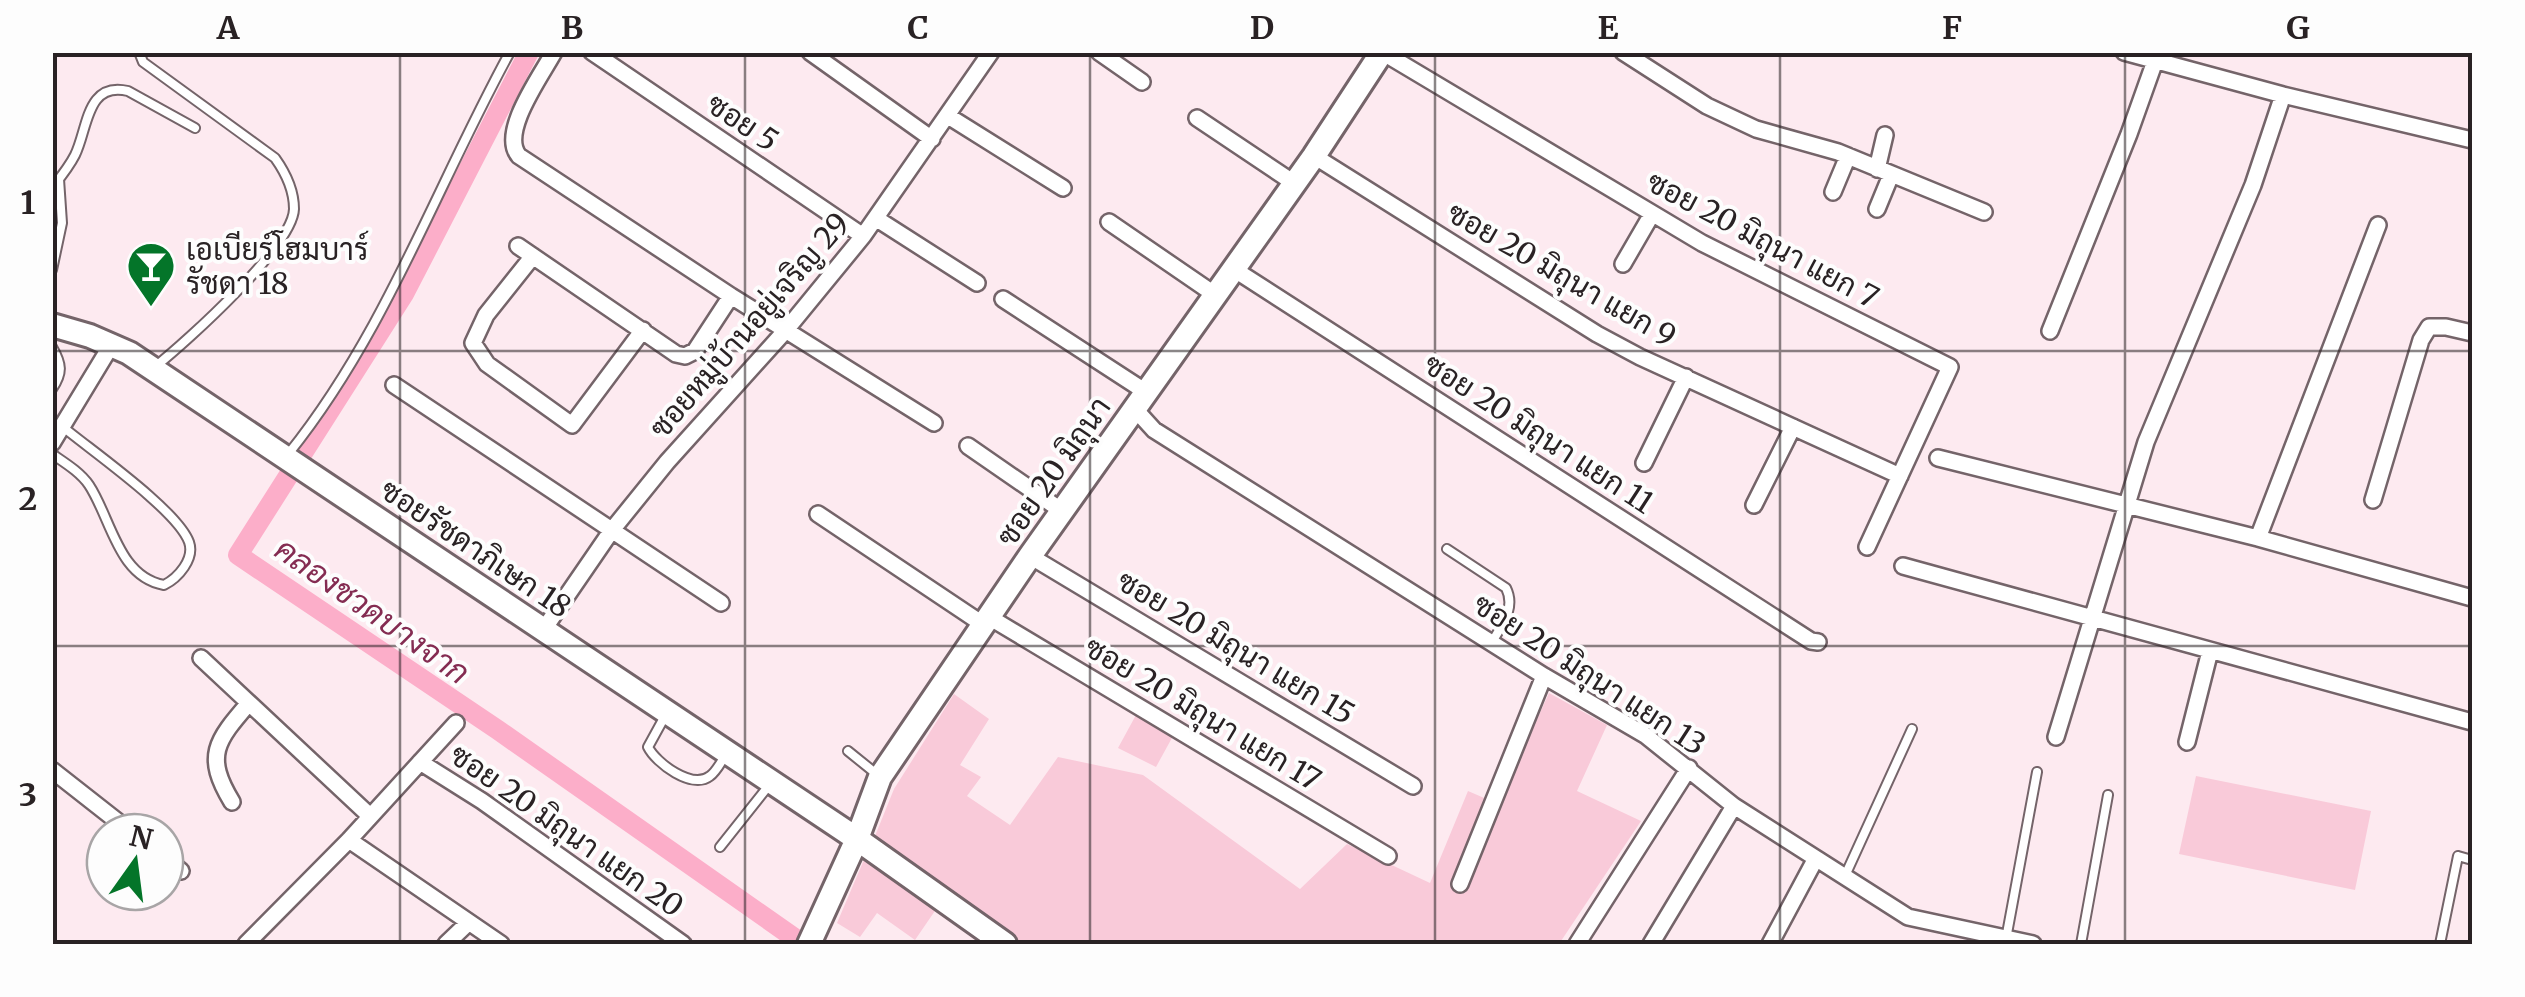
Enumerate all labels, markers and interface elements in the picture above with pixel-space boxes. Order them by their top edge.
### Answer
text: A [216,8,241,48]
text: B [561,8,583,48]
text: C [907,8,929,48]
text: D [1250,8,1274,48]
text: E [1598,8,1619,48]
text: F [1942,8,1962,48]
text: G [2286,8,2310,48]
street label: ซอย 5 [700,84,786,160]
street label: ซอย 20 มิถุนา แยก 7 [1639,162,1885,319]
text: 1 [21,183,36,223]
street label: ซอย 20 มิถุนา แยก 9 [1439,193,1683,357]
street label: ซอยหมู่บ้านอยู่เจริญ 29 [640,204,859,447]
place label: เอเบียร์โฮมบาร์ รัชดา 18 [186,230,368,302]
bar icon: เอเบียร์โฮมบาร์ รัชดา 18 [125,240,177,308]
street label: ซอย 20 มิถุนา แยก 11 [1416,345,1661,524]
street label: ซอย 20 มิถุนา [988,389,1121,555]
street label: ซอยรัชดาภิเษก 18 [374,470,578,626]
text: 2 [19,479,37,519]
water label: คลองชวดบางจาก [267,529,477,693]
street label: ซอย 20 มิถุนา แยก 15 [1109,561,1361,735]
street label: ซอย 20 มิถุนา แยก 13 [1465,585,1713,766]
street label: ซอย 20 มิถุนา แยก 17 [1077,628,1328,801]
street label: ซอย 20 มิถุนา แยก 20 [441,735,691,927]
text: 3 [19,775,37,815]
north arrow [85,812,185,912]
text: N [126,818,156,858]

